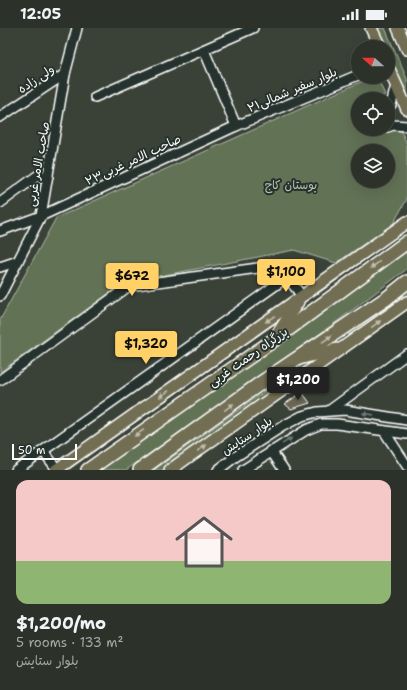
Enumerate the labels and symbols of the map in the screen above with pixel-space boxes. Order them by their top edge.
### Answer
north arrow [351,40,395,84]
street label: ولی زاده [15,61,57,97]
street label: بلوار سفیر شمالی۲۱ [245,64,339,116]
street label: صاحب الامر غربی [23,120,53,208]
street label: صاحب الامر غربی۲۳ [82,131,184,189]
park label: بوستان کاج [265,177,317,194]
pin: $1,100 [253,259,319,293]
one-way arrow [370,261,381,269]
pin: $672 [108,263,156,297]
one-way arrow [265,315,275,323]
one-way arrow [371,320,381,328]
street label: بزرگراه رحمت غربی [205,324,291,390]
pin: $1,320 [113,331,179,365]
one-way arrow [322,335,332,343]
pin: $1,200 [265,367,331,401]
one-way arrow [159,390,169,398]
one-way arrow [223,403,234,411]
one-way arrow [362,411,374,417]
street label: بلوار ستایش [219,413,275,459]
one-way arrow [134,429,145,437]
one-way arrow [282,437,292,445]
scale bar [12,442,77,461]
one-way arrow [196,444,207,452]

